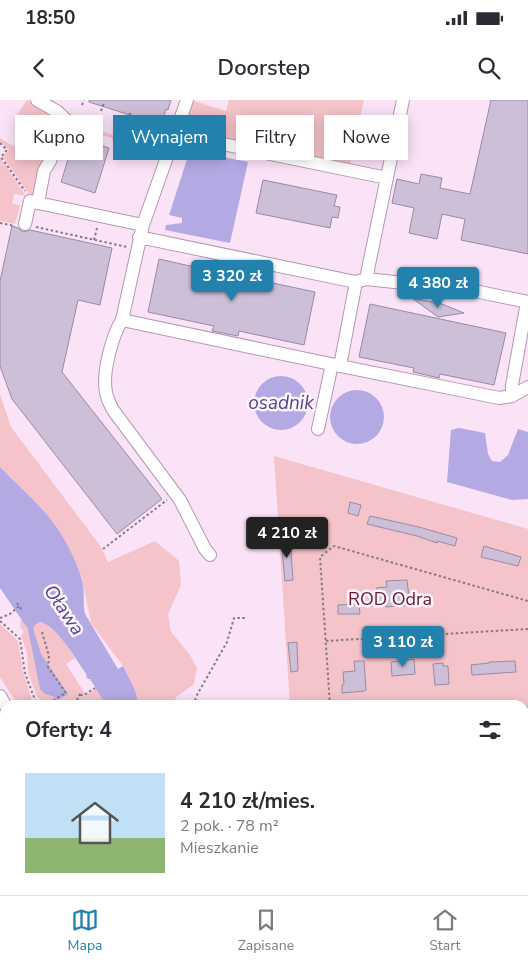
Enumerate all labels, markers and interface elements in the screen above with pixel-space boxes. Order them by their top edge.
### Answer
text: 18:50 [25,5,75,31]
text: Doorstep [218,53,310,83]
icon: back [25,54,53,82]
icon: search [475,54,503,82]
chip: Kupno [15,115,103,160]
chip: Wynajem [113,115,226,160]
chip: Filtry [236,115,314,160]
chip: Nowe [324,115,408,160]
pin: 3 320 zł [180,260,284,302]
text: 3 320 zł [202,265,262,287]
pin: 4 380 zł [386,266,490,309]
text: 4 380 zł [408,272,468,294]
water label: osadnik [248,390,314,416]
pin: 4 210 zł [235,516,339,559]
text: 4 210 zł [257,522,317,544]
water label: Oława [38,580,90,640]
park label: ROD Odra [348,587,432,611]
pin: 3 110 zł [351,626,455,668]
text: 3 110 zł [373,631,433,653]
text: Oferty: 4 [25,716,112,744]
icon: filters [476,716,504,744]
text: 4 210 zł/mies. [180,787,315,815]
icon: home [65,793,125,853]
text: 2 pok. · 78 m² [180,815,279,837]
text: Mieszkanie [180,837,259,859]
tab: Mapa [68,906,103,955]
tab: Zapisane [238,906,294,955]
tab: Start [429,906,460,955]

